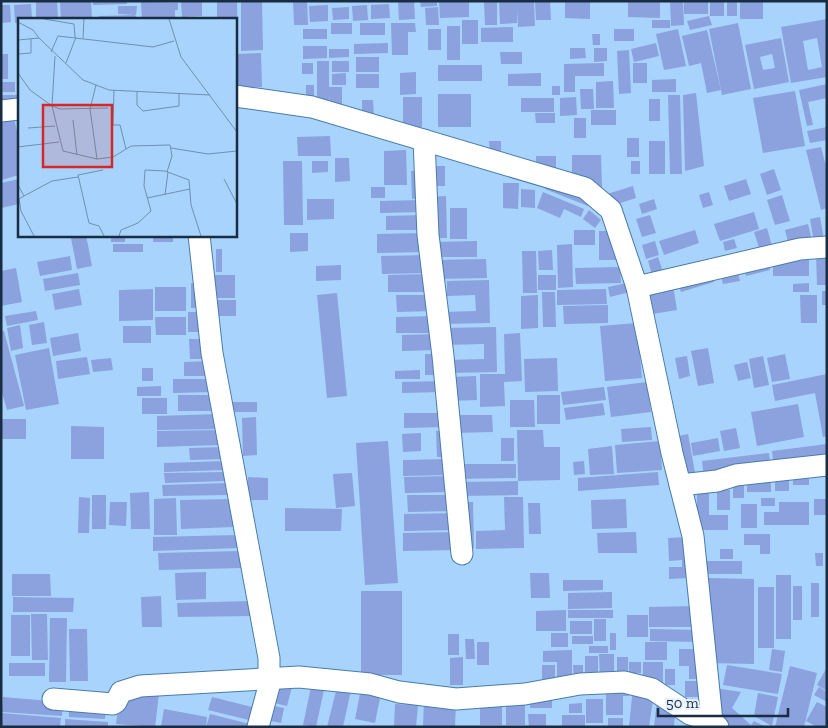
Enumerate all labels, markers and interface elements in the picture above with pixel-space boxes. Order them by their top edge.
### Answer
inset map [18,18,236,236]
scale bar [658,686,788,718]
text: 50 m [666,694,699,712]

